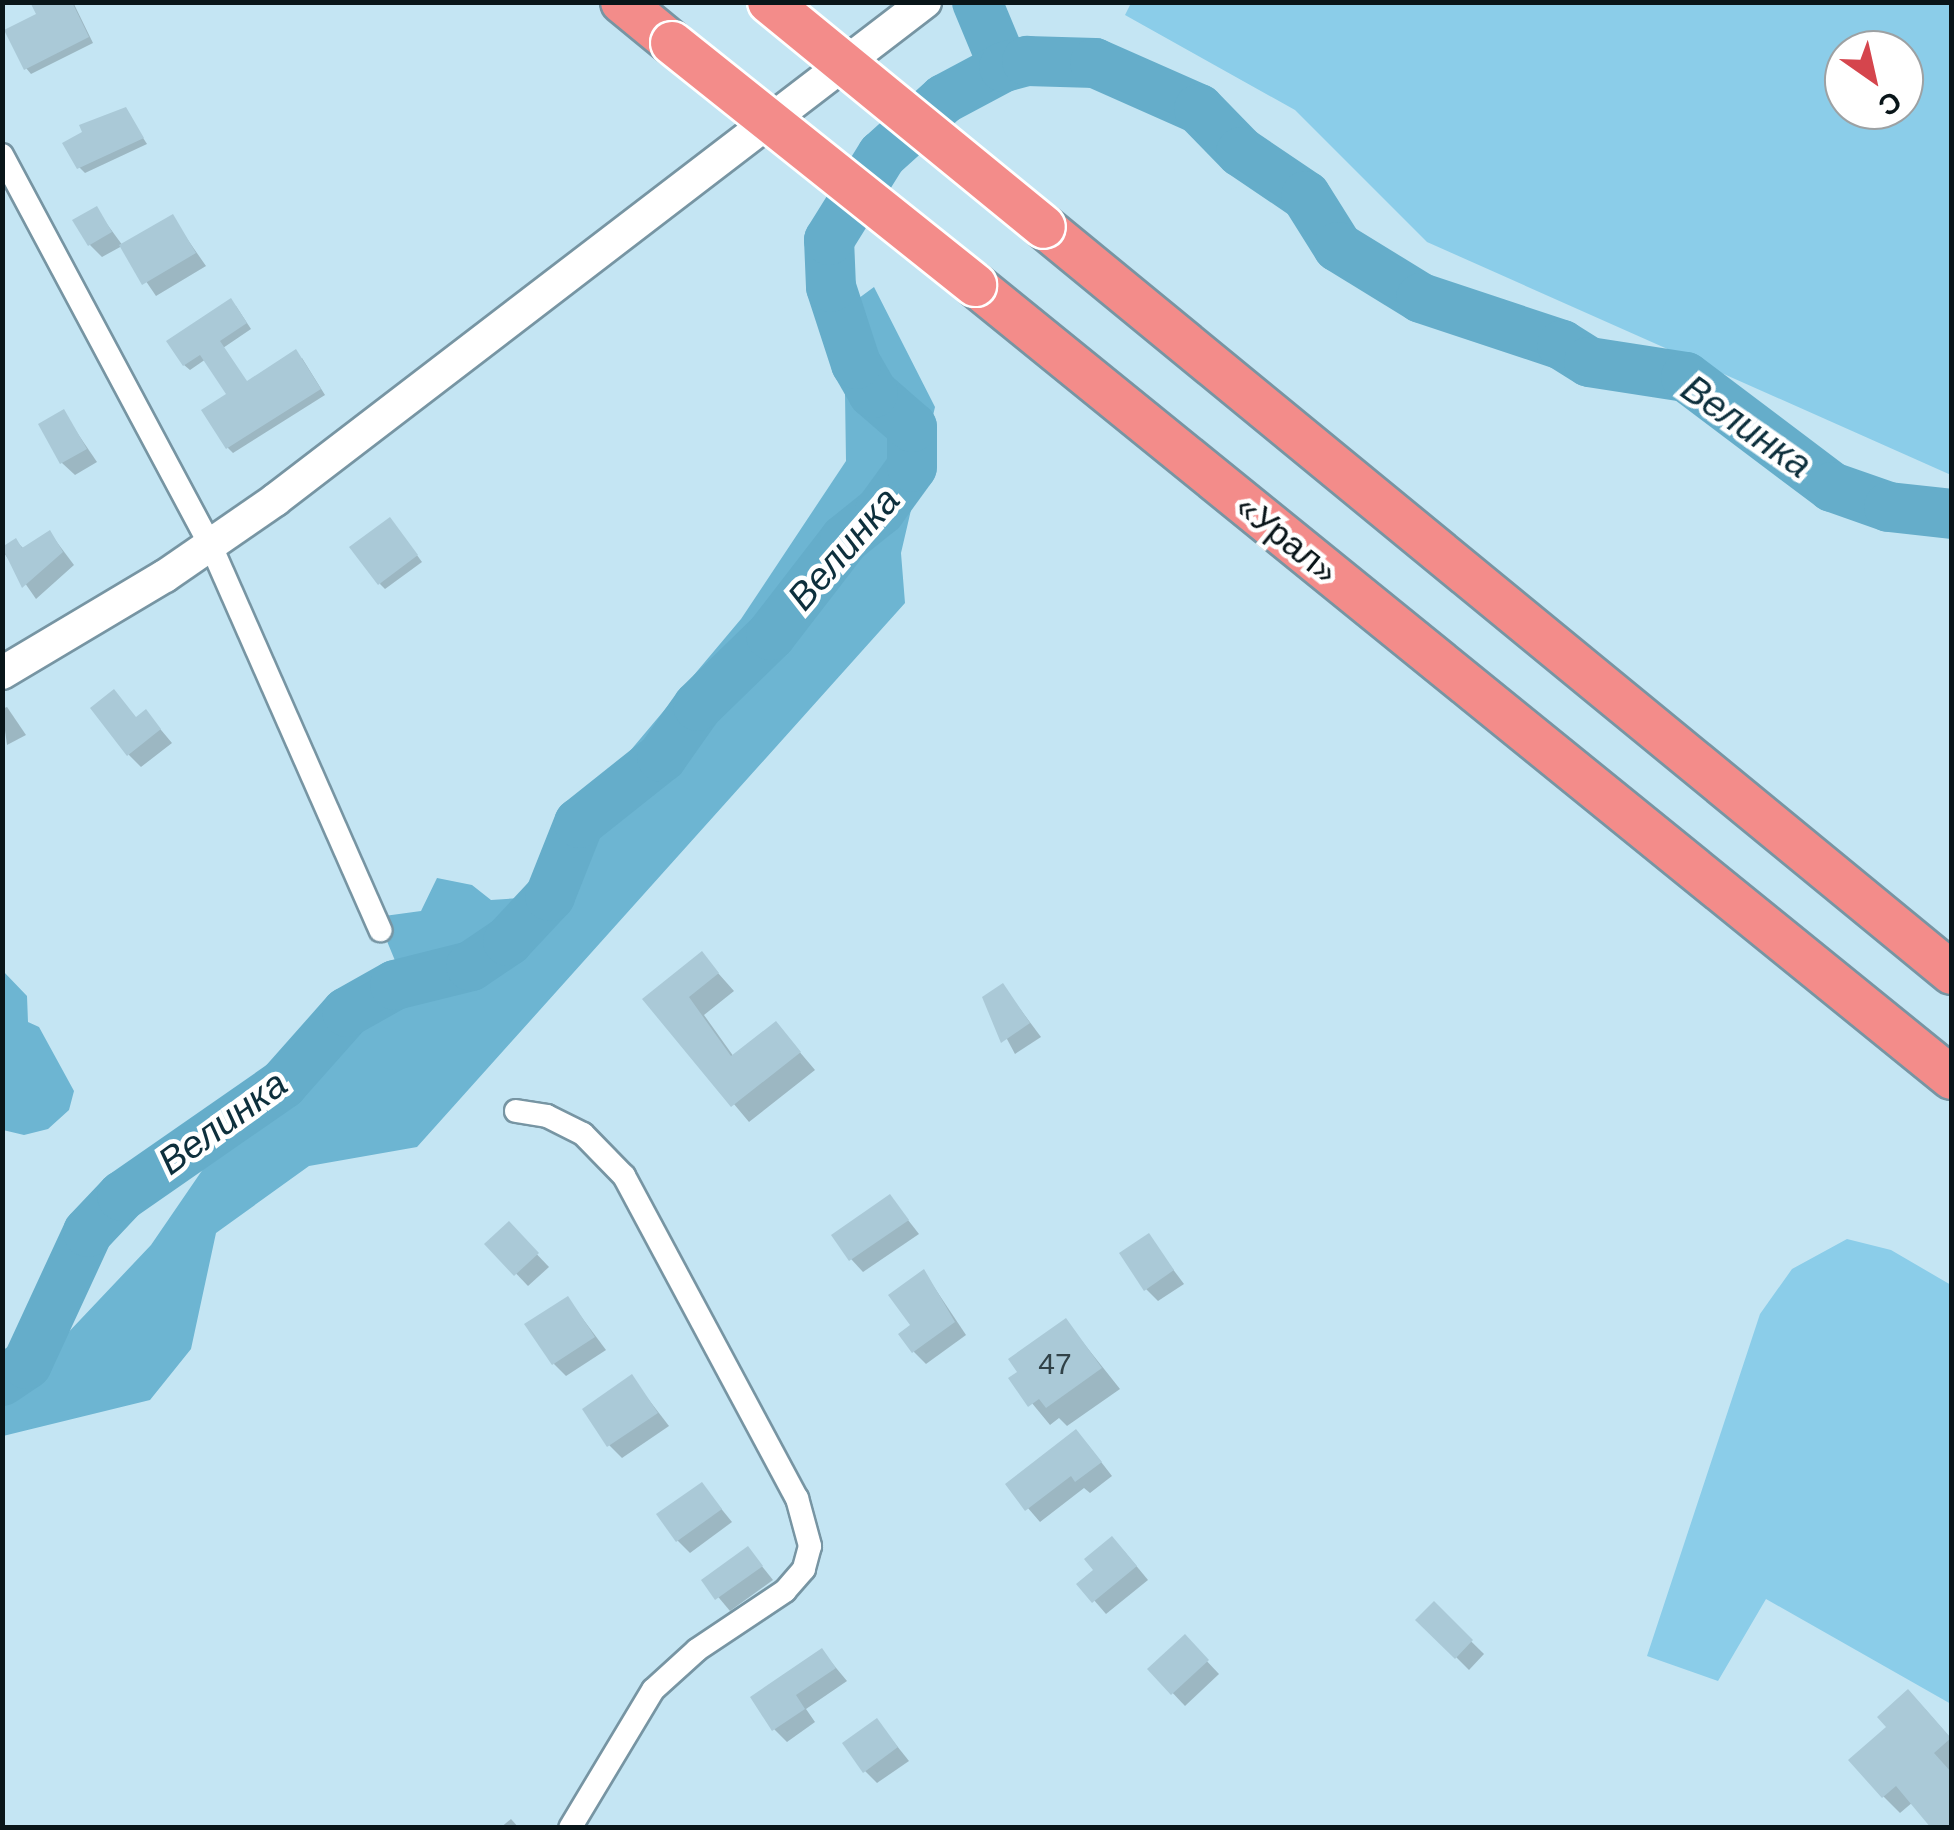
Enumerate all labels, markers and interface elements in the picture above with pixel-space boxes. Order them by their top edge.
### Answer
north arrow [1824,30,1924,130]
text: С [1873,85,1907,122]
water label: Велинка [1672,366,1820,488]
water label: Велинка [778,478,910,620]
street label: «Урал» [1228,485,1346,593]
water label: Велинка [150,1061,296,1185]
house number: 47 [1038,1346,1072,1382]

